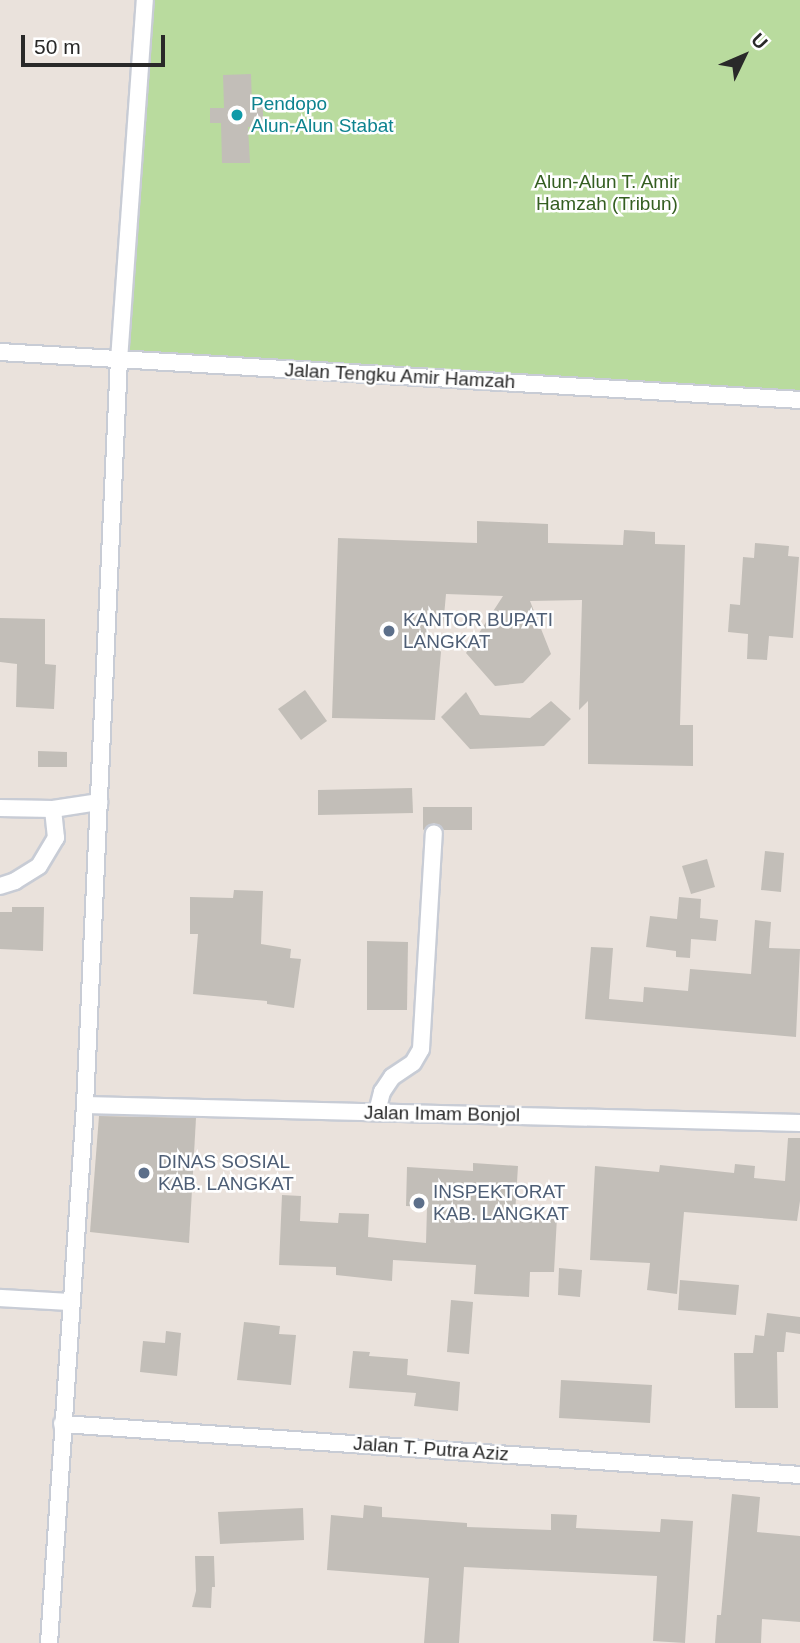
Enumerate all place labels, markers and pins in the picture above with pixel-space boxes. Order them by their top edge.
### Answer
place label: Pendopo Alun-Alun Stabat [251,93,394,137]
marker: Pendopo Alun-Alun Stabat [229,107,245,123]
place label: KANTOR BUPATI LANGKAT [403,609,553,653]
marker: KANTOR BUPATI LANGKAT [381,623,397,639]
place label: DINAS SOSIAL KAB. LANGKAT [158,1151,294,1195]
marker: DINAS SOSIAL KAB. LANGKAT [136,1165,152,1181]
place label: INSPEKTORAT KAB. LANGKAT [433,1181,569,1225]
marker: INSPEKTORAT KAB. LANGKAT [411,1195,427,1211]

